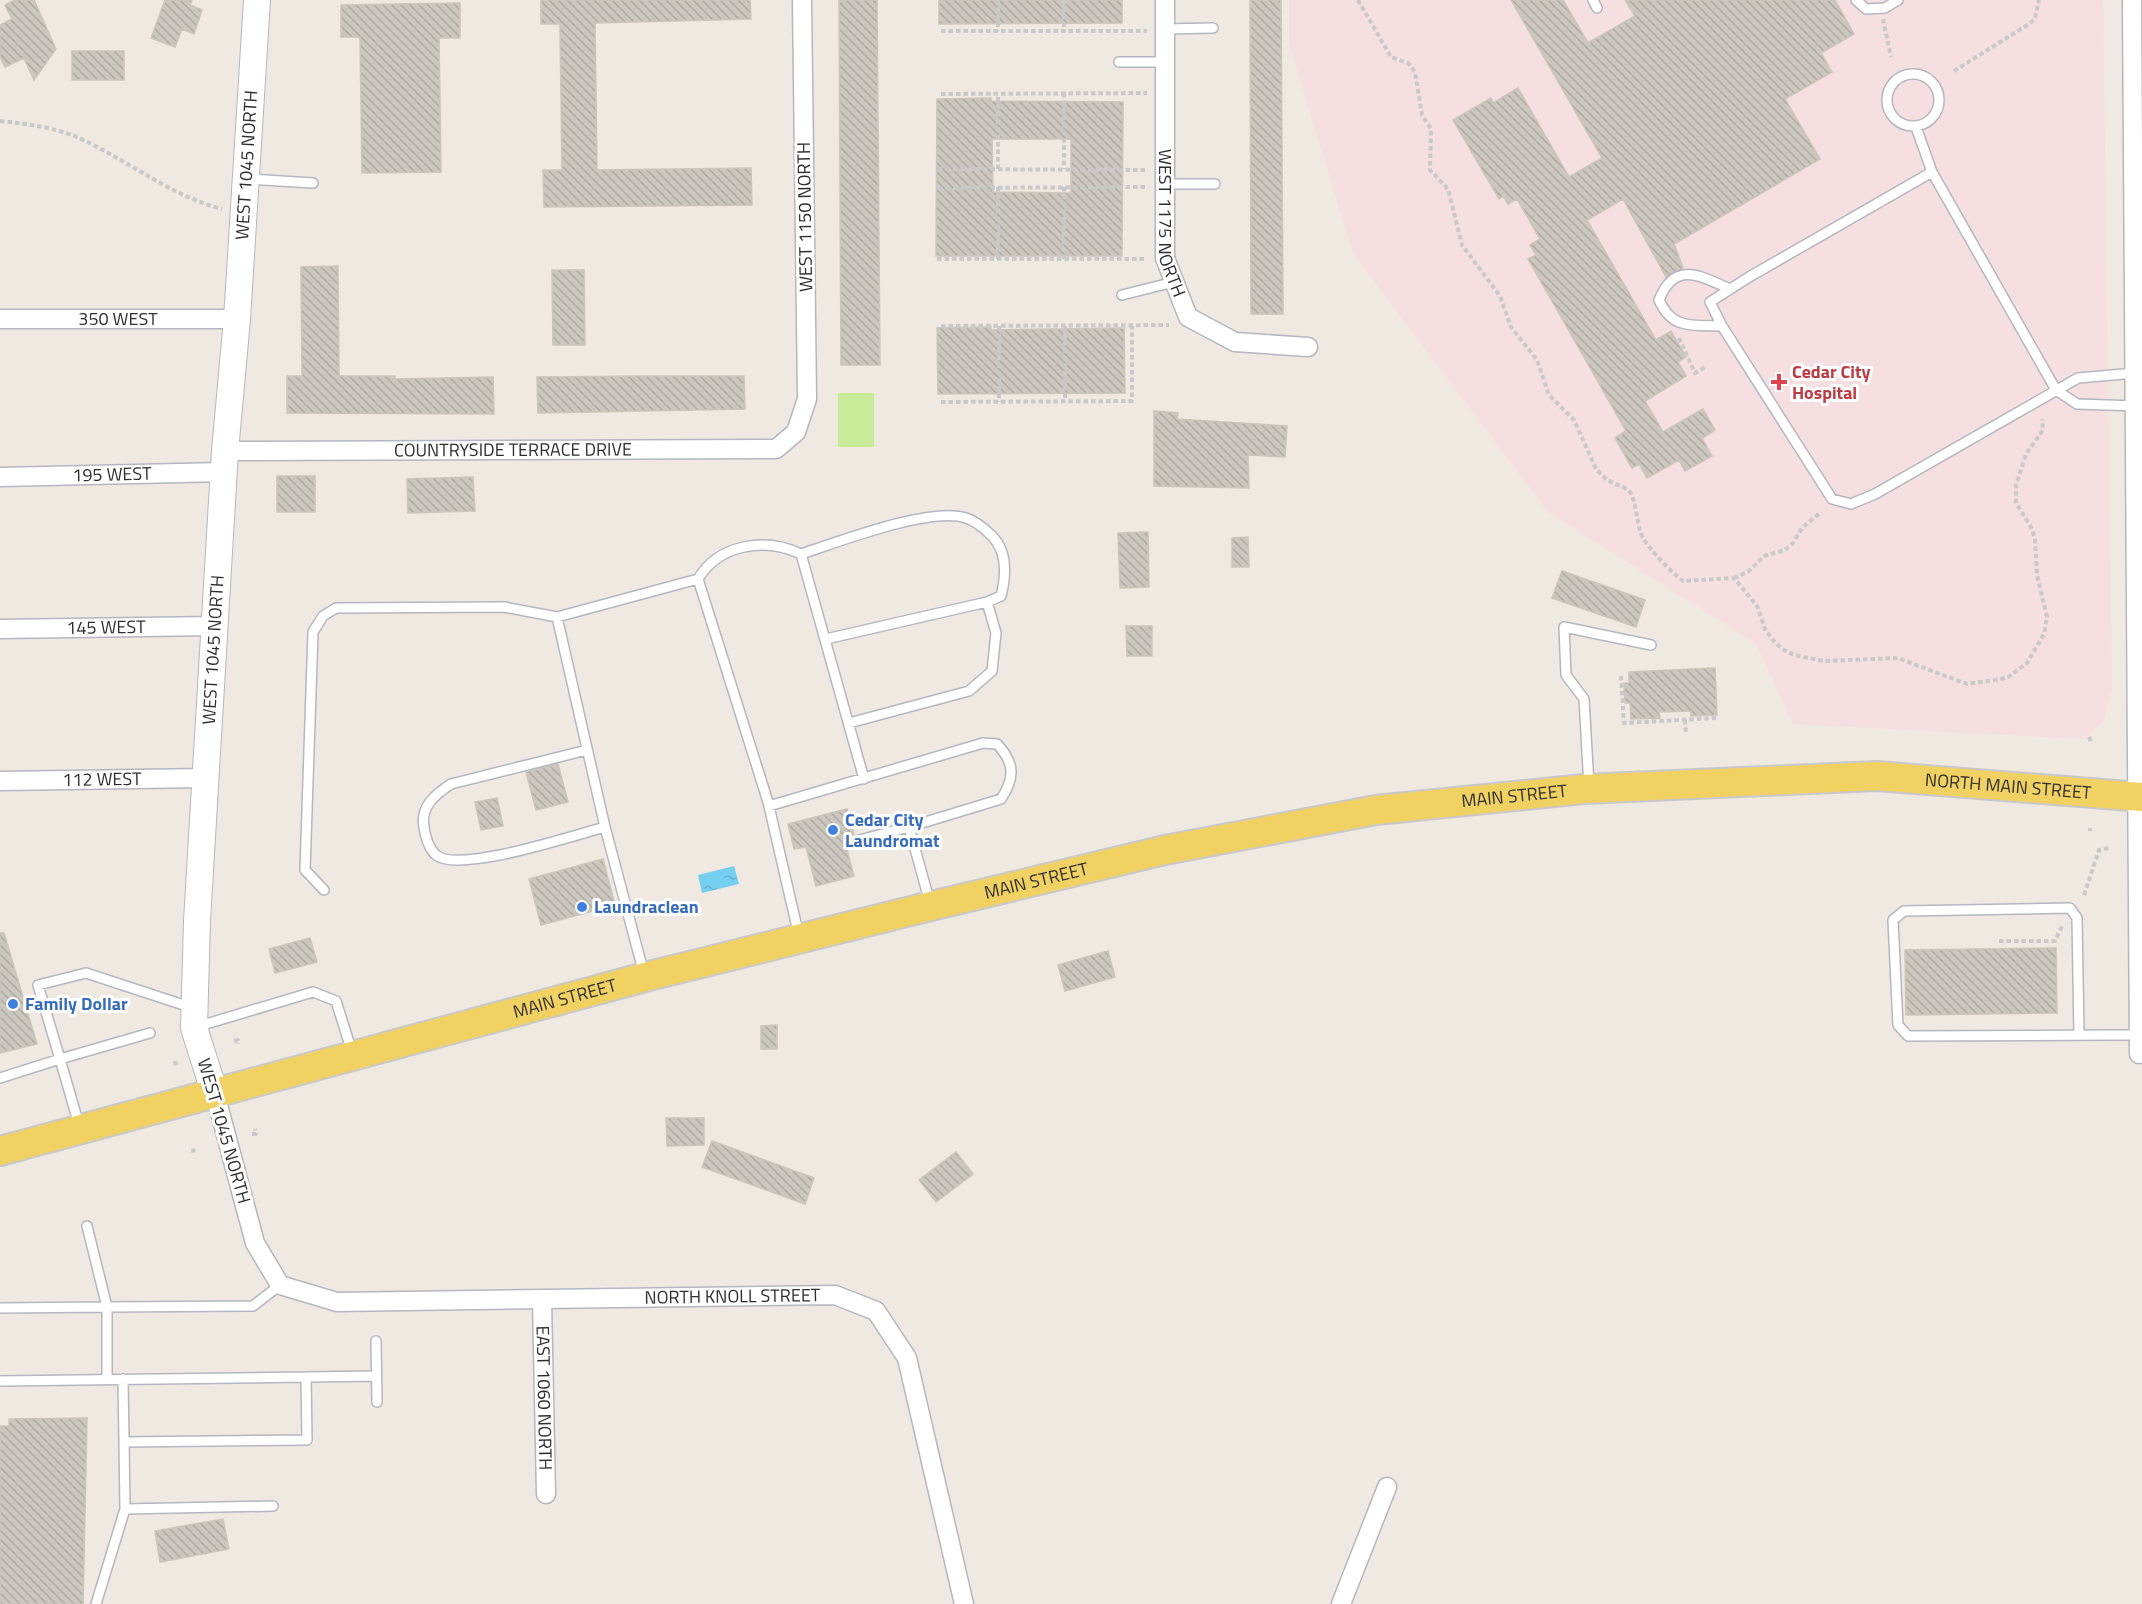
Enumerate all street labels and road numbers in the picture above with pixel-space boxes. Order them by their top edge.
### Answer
street label: WEST 1045 NORTH [228,89,264,241]
street label: WEST 1150 NORTH [790,142,819,292]
street label: WEST 1175 NORTH [1152,149,1193,301]
street label: 350 WEST [78,305,158,332]
street label: COUNTRYSIDE TERRACE DRIVE [394,436,632,463]
street label: 195 WEST [72,460,152,488]
street label: WEST 1045 NORTH [195,574,231,725]
street label: 145 WEST [66,613,146,641]
street label: 112 WEST [62,765,142,793]
street label: NORTH MAIN STREET [1924,766,2093,806]
street label: MAIN STREET [1460,777,1569,814]
street label: MAIN STREET [981,855,1091,906]
street label: MAIN STREET [510,971,620,1025]
street label: WEST 1045 NORTH [191,1055,258,1207]
street label: NORTH KNOLL STREET [644,1281,821,1311]
street label: EAST 1060 NORTH [530,1325,560,1471]

